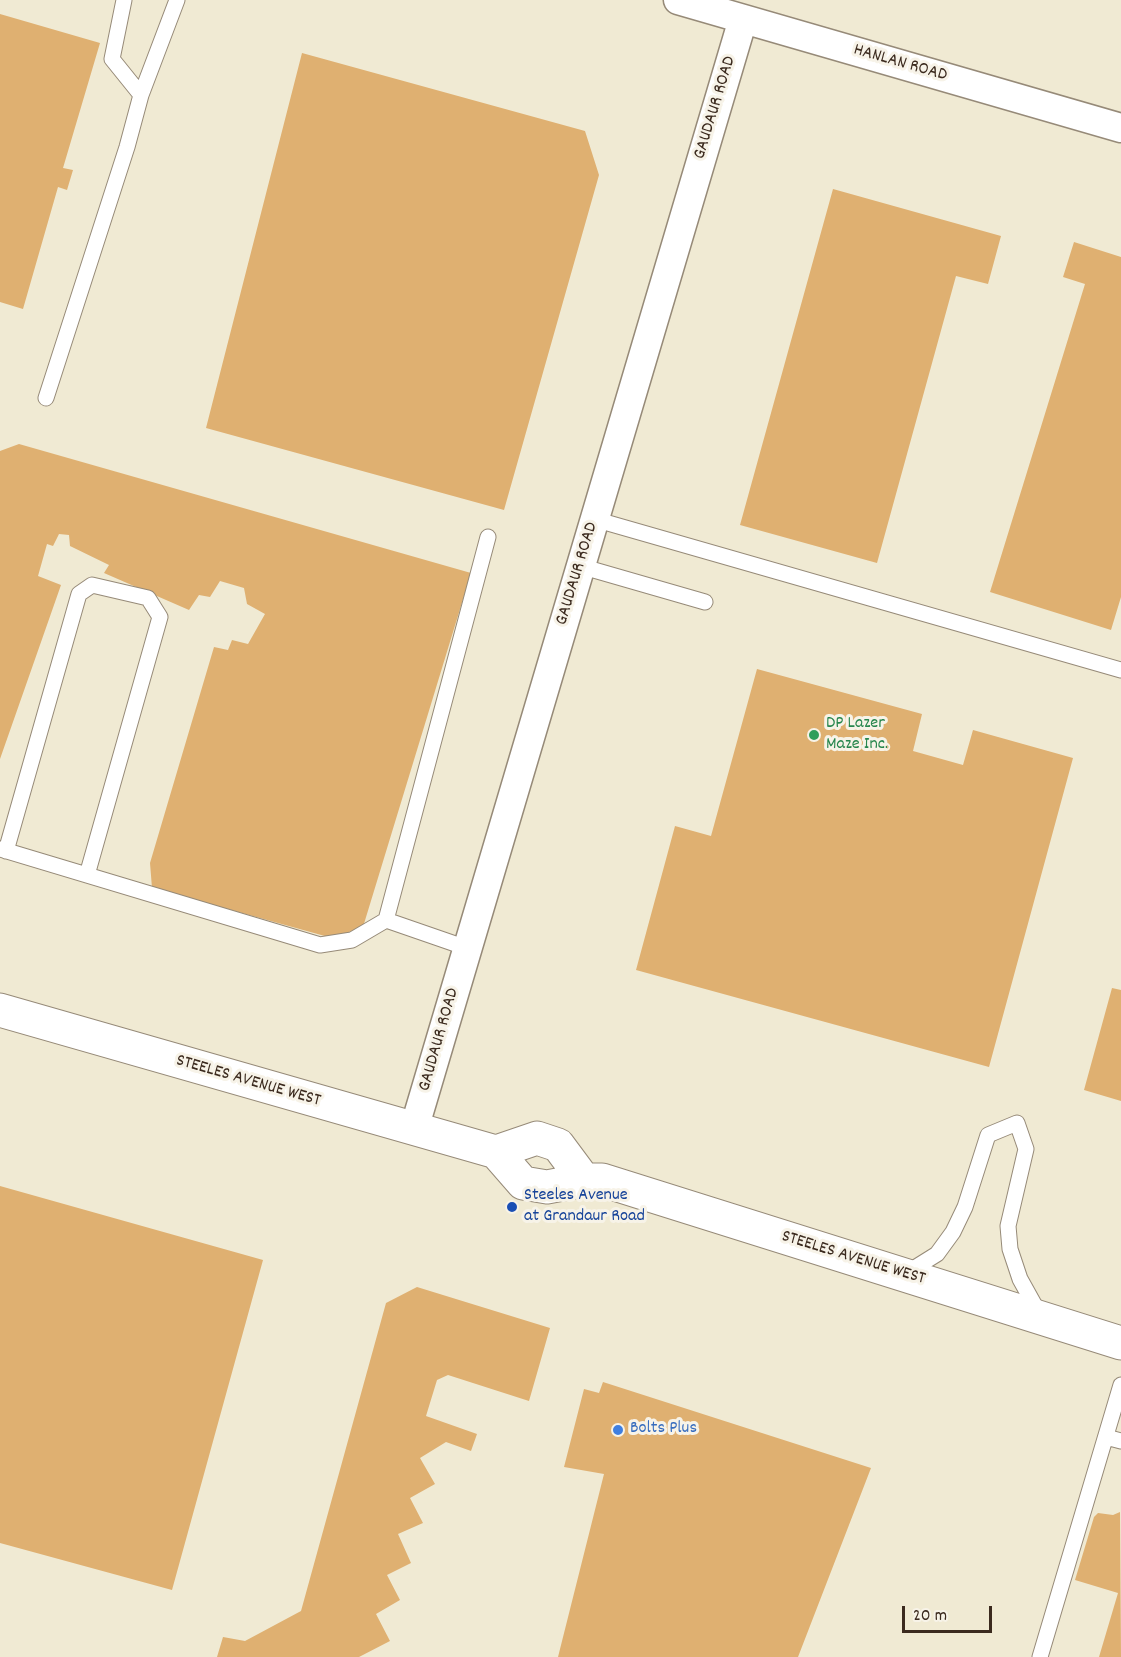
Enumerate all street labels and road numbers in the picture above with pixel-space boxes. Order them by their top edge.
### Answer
street label: HANLAN ROAD [851,40,949,88]
street label: GAUDAUR ROAD [690,54,742,162]
street label: GAUDAUR ROAD [552,520,604,628]
street label: GAUDAUR ROAD [415,986,465,1094]
street label: STEELES AVENUE WEST [173,1051,323,1113]
street label: STEELES AVENUE WEST [778,1227,928,1291]

